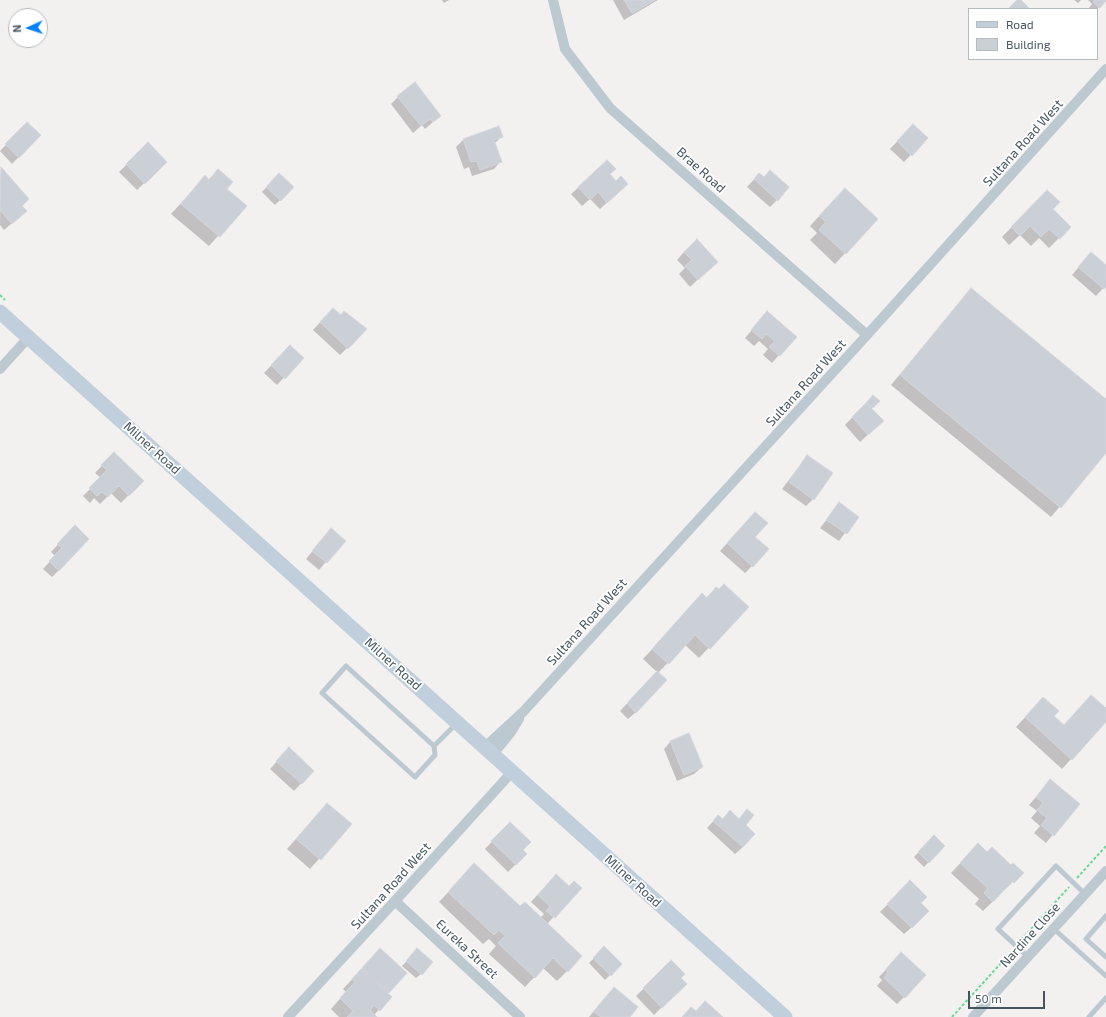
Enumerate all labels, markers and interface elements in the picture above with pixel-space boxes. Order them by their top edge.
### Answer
north arrow [8,8,48,48]
legend [968,8,1098,60]
text: Road [1006,17,1034,31]
text: N [10,24,23,33]
text: Building [1006,37,1050,51]
street label: Sultana Road West [980,96,1066,190]
street label: Brae Road [673,144,729,196]
street label: Sultana Road West [763,336,849,430]
street label: Milner Road [120,418,184,478]
street label: Sultana Road West [544,575,630,669]
street label: Milner Road [361,634,425,694]
street label: Sultana Road West [348,839,434,933]
street label: Milner Road [601,851,665,911]
street label: Nardine Close [997,899,1063,971]
street label: Eureka Street [433,916,501,982]
scale bar [970,983,1047,1009]
text: 50 m [975,991,1002,1005]

